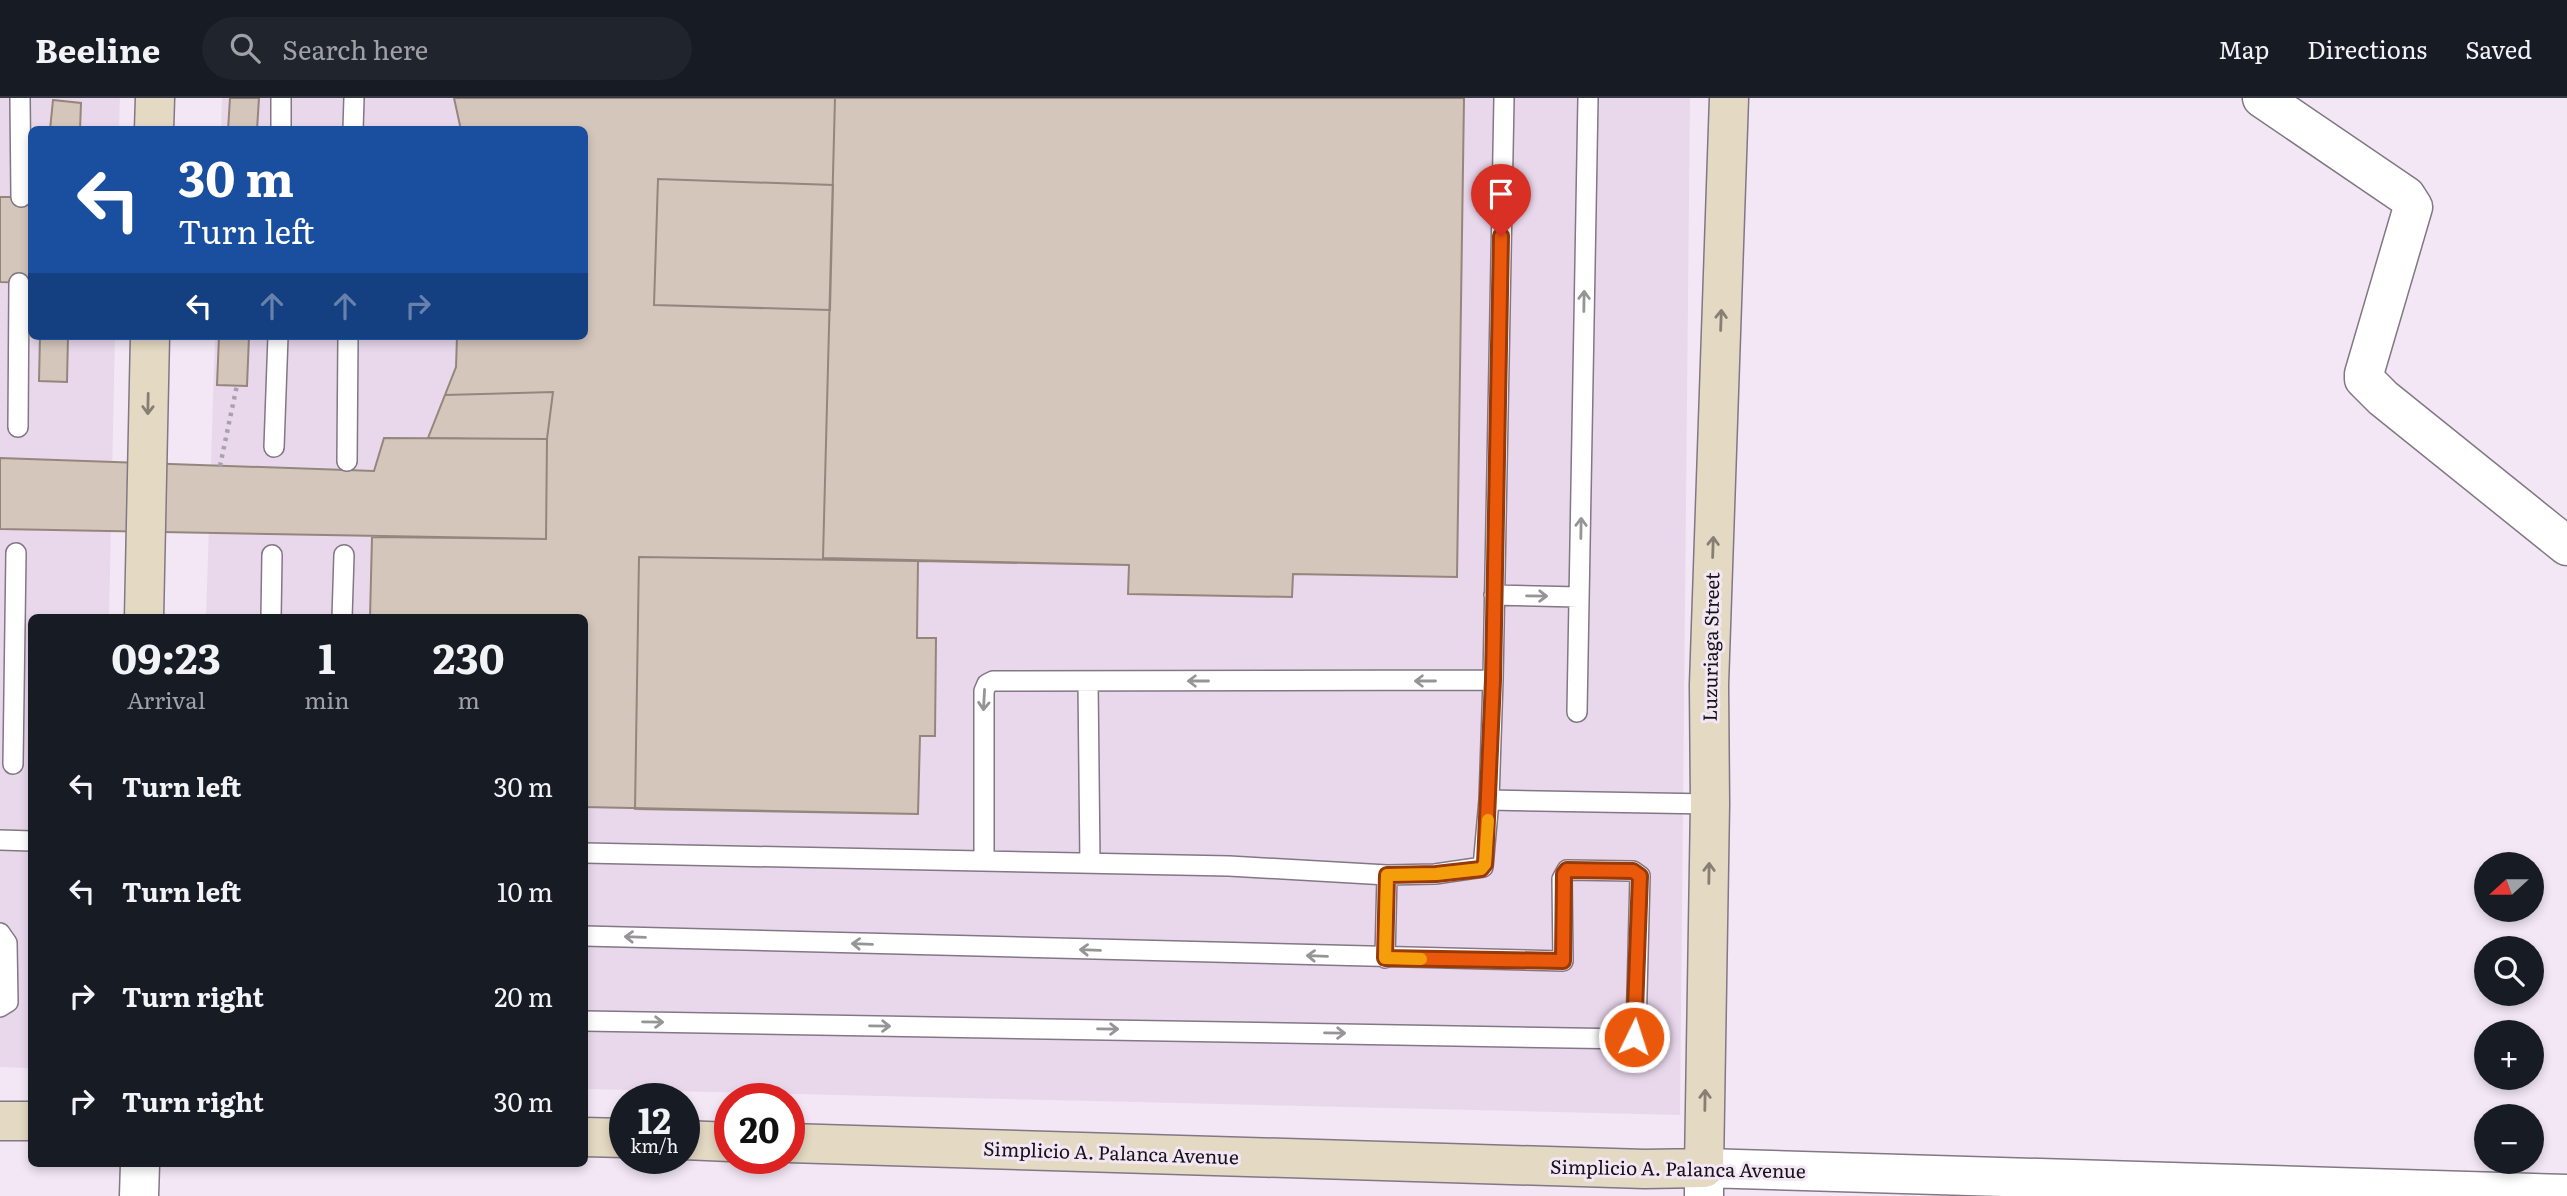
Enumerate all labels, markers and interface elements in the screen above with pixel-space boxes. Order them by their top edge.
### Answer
search box [202,17,692,80]
text: Beeline [35,24,160,73]
icon: search [226,29,264,67]
text: Search here [282,29,428,68]
text: Map [2218,31,2269,66]
text: Directions [2307,31,2427,66]
text: Saved [2465,31,2532,66]
text: 30 m [178,139,294,212]
icon: left [63,154,154,245]
pin [1471,164,1531,236]
icon: arrive [1482,175,1520,213]
text: Turn left [178,206,315,254]
icon: left [180,287,218,325]
icon: ahead [253,287,291,325]
icon: ahead [326,287,364,325]
icon: right [399,287,437,325]
one-way arrow [1577,290,1591,313]
one-way arrow [1715,309,1728,332]
one-way arrow [142,392,155,415]
one-way arrow [1574,517,1587,540]
one-way arrow [1707,536,1720,559]
street label: Luzuriaga Street [1695,572,1725,722]
one-way arrow [1525,589,1548,602]
text: 09:23 [111,625,221,687]
text: 1 [318,625,336,687]
text: 230 [433,625,505,687]
one-way arrow [1186,674,1209,688]
one-way arrow [1414,674,1437,688]
text: Arrival [127,682,205,716]
text: min [304,682,350,716]
text: m [458,682,480,716]
one-way arrow [978,688,991,711]
text: Turn left [122,766,241,805]
text: 30 m [493,766,553,805]
icon: left [63,767,101,805]
north arrow [2474,852,2544,922]
map controls [2474,852,2544,1174]
one-way arrow [1702,861,1715,884]
text: Turn left [122,871,241,910]
text: 10 m [497,871,553,910]
icon: left [63,872,101,910]
one-way arrow [624,931,647,944]
button: search [2474,936,2544,1006]
one-way arrow [851,937,874,950]
one-way arrow [1078,943,1101,957]
one-way arrow [1306,950,1329,963]
text: Turn right [122,976,264,1015]
text: 20 m [494,976,553,1015]
icon: right [63,977,101,1015]
position arrow [1597,1000,1671,1074]
one-way arrow [641,1016,664,1029]
one-way arrow [868,1019,891,1033]
button: + [2474,1020,2544,1090]
one-way arrow [1096,1022,1119,1036]
one-way arrow [1323,1026,1346,1040]
text: Turn right [122,1081,264,1120]
text: 30 m [493,1081,553,1120]
icon: right [63,1082,101,1120]
speed limit sign: 20 [714,1083,805,1174]
one-way arrow [1698,1089,1712,1112]
text: 12 [638,1093,671,1145]
button: − [2474,1104,2544,1174]
text: km/h [631,1132,678,1159]
street label: Simplicio A. Palanca Avenue [983,1134,1239,1170]
street label: Simplicio A. Palanca Avenue [1550,1152,1806,1184]

